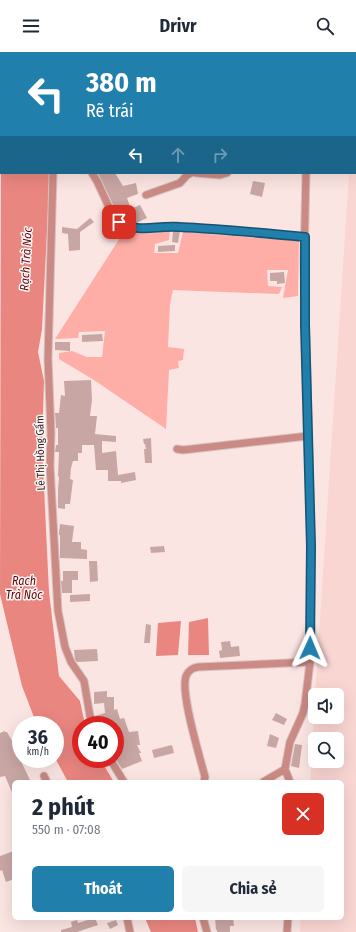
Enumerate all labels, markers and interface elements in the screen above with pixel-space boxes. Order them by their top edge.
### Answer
icon: menu [20,15,42,37]
text: Drivr [159,15,197,37]
icon: search [314,15,336,37]
text: 380 m [86,66,157,99]
icon: left [20,68,72,120]
text: Rẽ trái [86,100,134,122]
icon: left [125,144,147,166]
icon: ahead [167,144,189,166]
icon: right [209,144,231,166]
pin [102,205,136,239]
icon: arrive [108,211,130,233]
water label: Rạch Trà Nóc [17,226,35,291]
street label: Lê Thị Hồng Gấm [33,415,48,491]
water label: Rạch Trà Nóc [6,574,43,602]
position arrow [289,627,331,669]
map controls [308,688,344,768]
button: sound [308,688,344,724]
speed limit sign: 40 [72,716,124,768]
text: 36 [28,725,48,749]
button: search [308,732,344,768]
text: km/h [27,746,49,758]
text: 2 phút [32,793,95,821]
button: close [282,793,324,835]
text: 550 m · 07:08 [32,822,100,837]
button: Thoát [32,866,174,912]
button: Chia sẻ [182,866,324,912]

